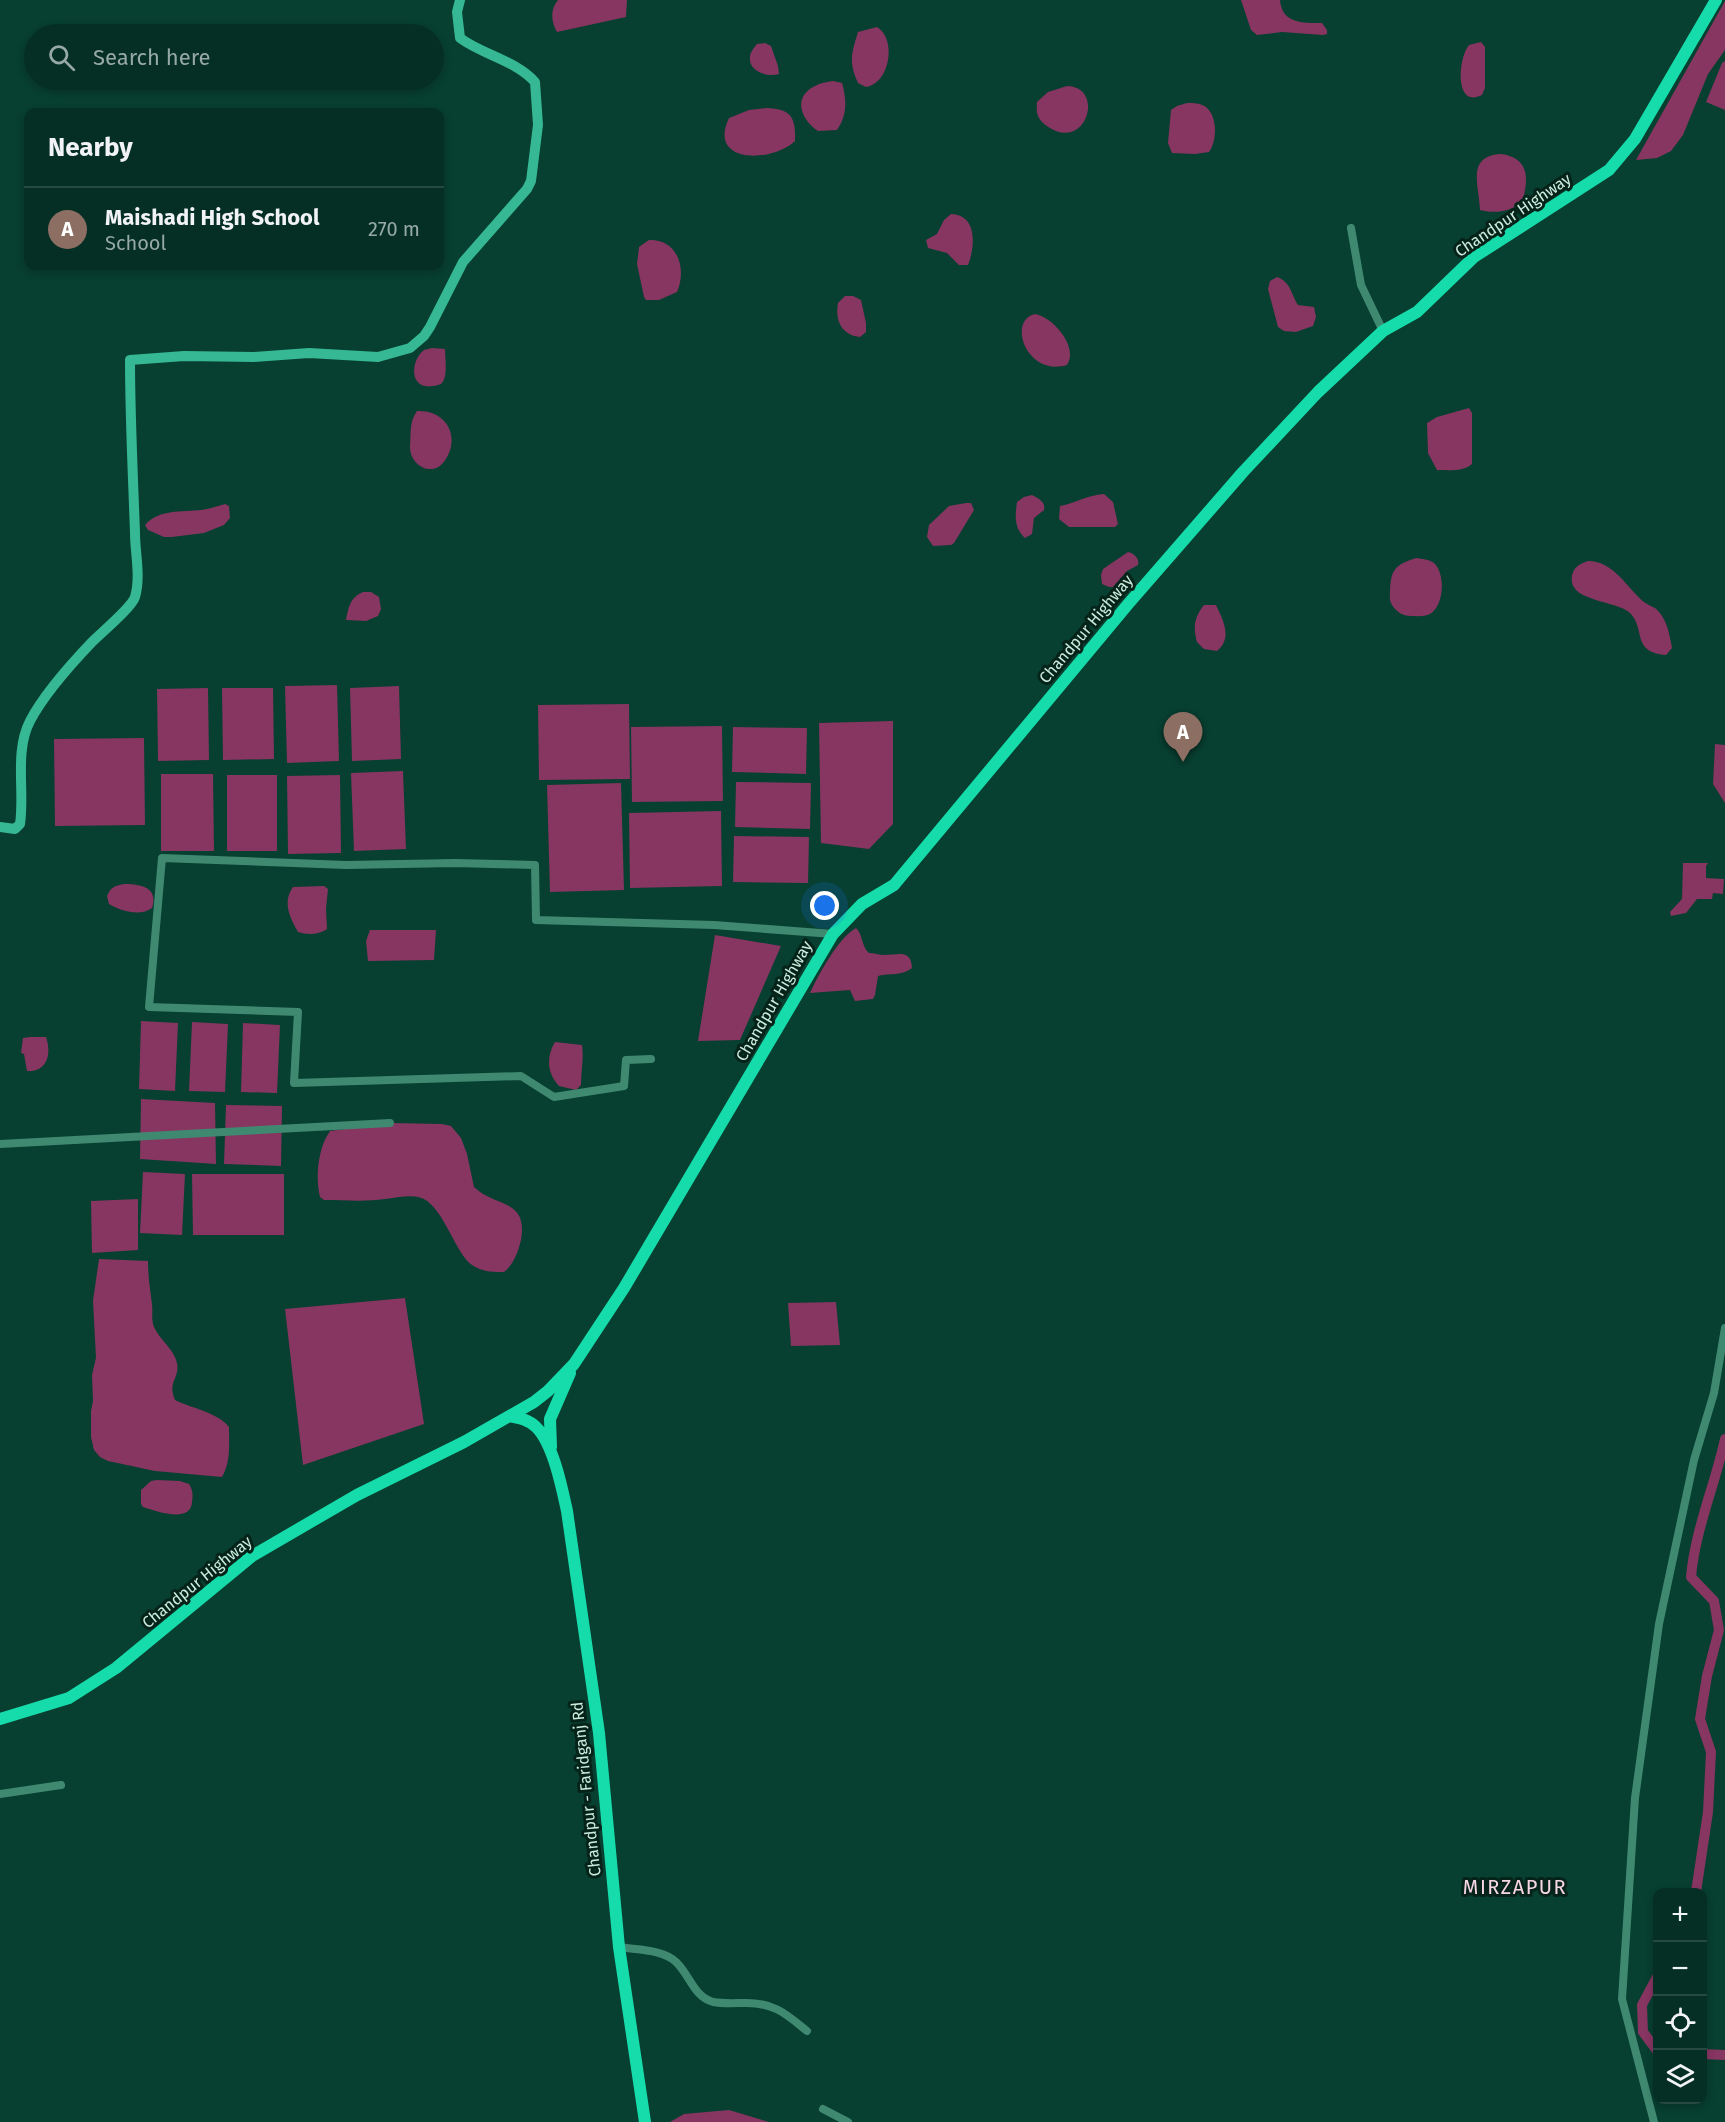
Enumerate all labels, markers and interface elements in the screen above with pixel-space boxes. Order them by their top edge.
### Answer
search box [24,24,444,90]
icon: search [45,41,78,74]
text: Search here [93,44,211,71]
text: Nearby [48,132,133,163]
street label: Chandpur Highway [1451,169,1575,261]
text: Maishadi High School [105,204,319,231]
text: A [62,217,73,241]
text: 270 m [368,217,420,241]
text: School [105,231,166,255]
street label: Chandpur Highway [1035,571,1137,687]
pin: A [1164,712,1202,762]
your location [810,891,839,920]
street label: Chandpur Highway [732,937,816,1065]
street label: Chandpur Highway [138,1532,256,1632]
street label: Chandpur - Faridganj Rd [567,1701,605,1877]
district label: MIRZAPUR [1463,1875,1567,1899]
map controls [1653,1888,1707,2104]
button: + [1653,1888,1707,1942]
button: − [1653,1942,1707,1996]
button: locate [1653,1996,1707,2050]
button: layers [1653,2050,1707,2104]

